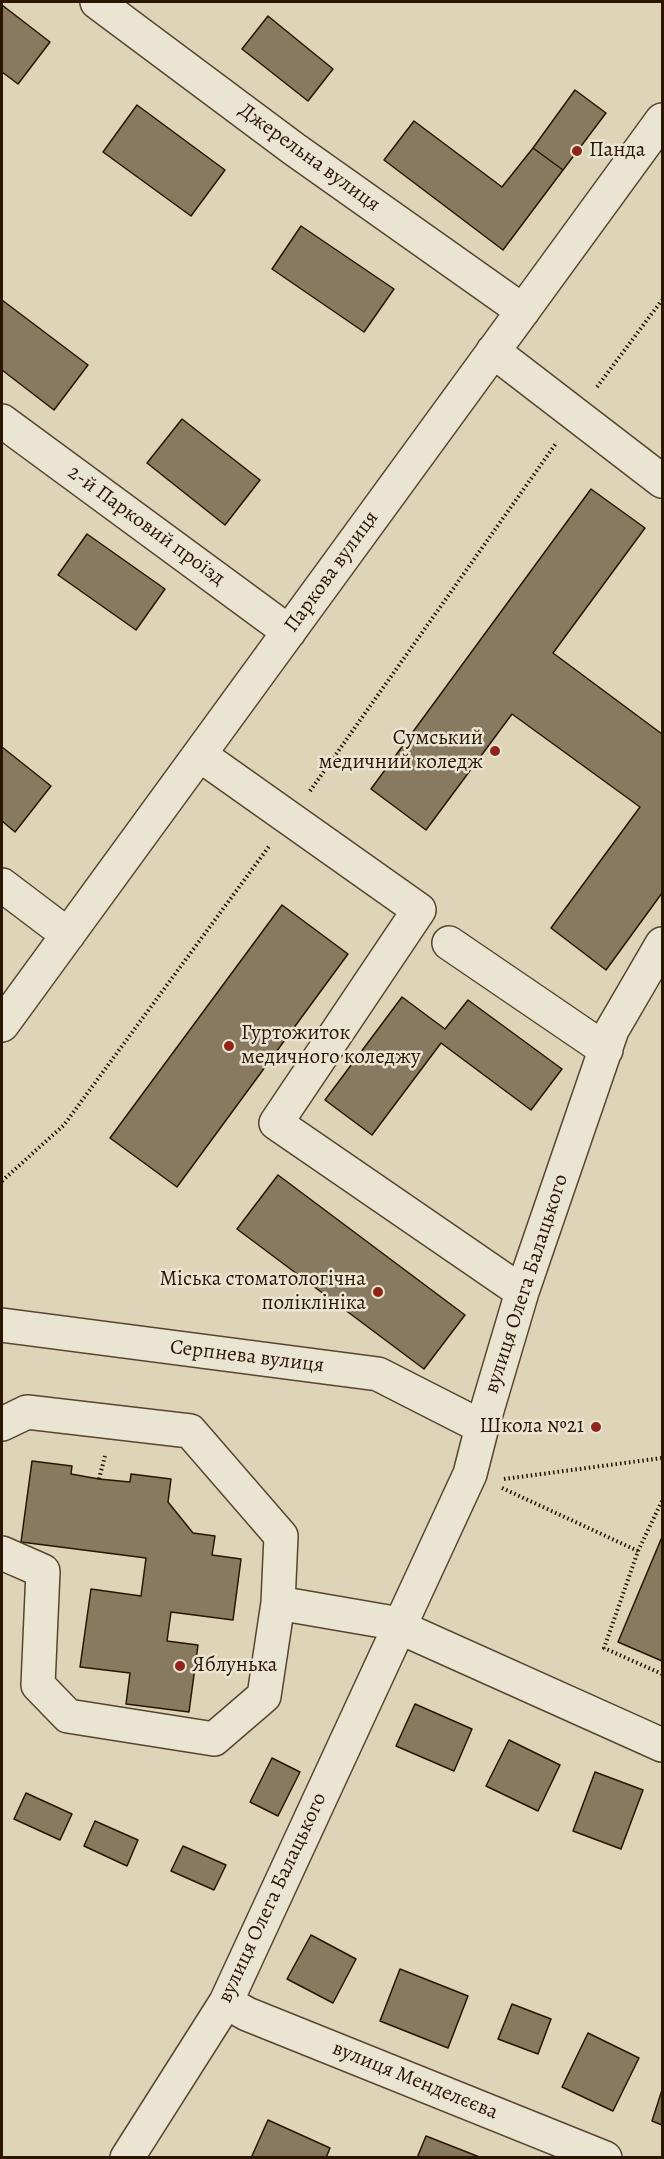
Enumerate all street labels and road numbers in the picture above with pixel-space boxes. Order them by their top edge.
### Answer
street label: Джерельна вулиця [233,98,385,218]
street label: 2-й Парковий проїзд [62,460,230,592]
street label: Паркова вулиця [279,506,385,638]
street label: вулиця Олега Балацького [480,1171,574,1397]
street label: Серпнева вулиця [169,1335,325,1379]
street label: вулиця Олега Балацького [213,1789,333,2007]
street label: вулиця Менделєєва [329,2036,501,2126]

